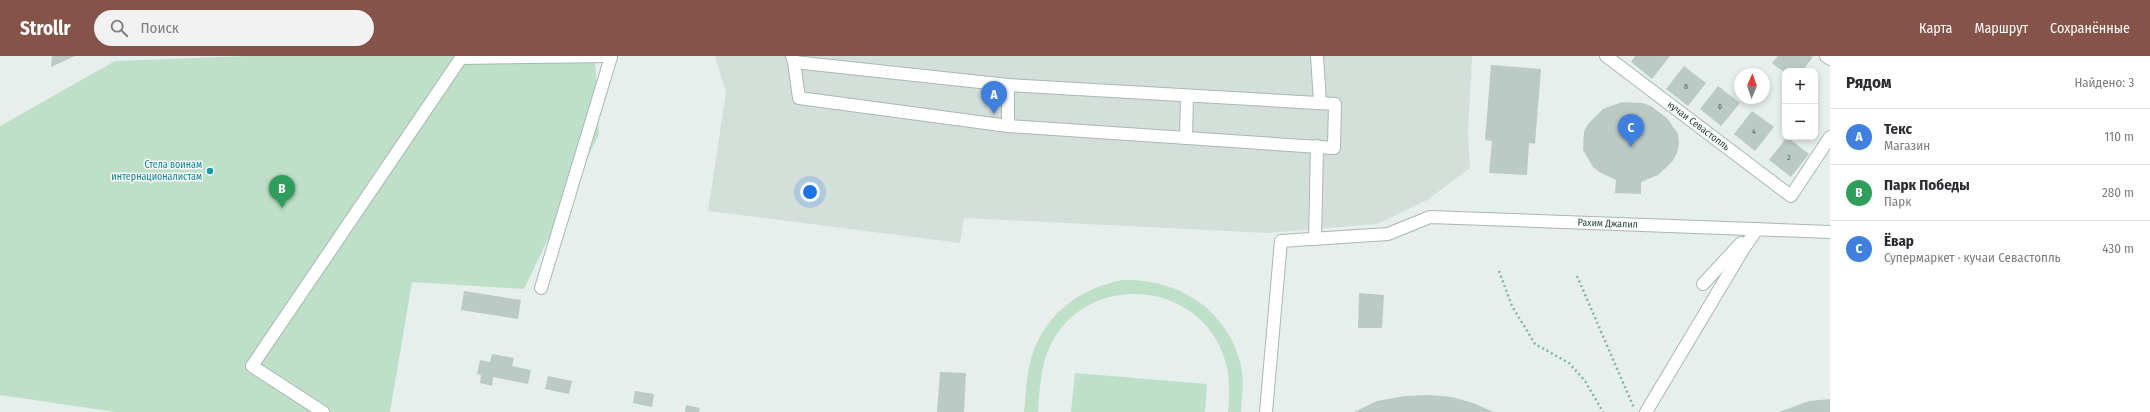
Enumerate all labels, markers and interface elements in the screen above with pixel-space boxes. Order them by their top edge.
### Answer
search box [94,10,374,46]
text: Strollr [20,17,70,40]
icon: search [108,17,130,39]
text: Поиск [140,19,179,37]
text: Карта [1919,20,1952,37]
text: Маршрут [1974,20,2028,37]
text: Сохранённые [2050,20,2130,37]
north arrow [1734,68,1770,104]
map controls [1782,68,1818,140]
button: + [1782,68,1818,104]
text: Рядом [1846,72,1891,93]
text: Найдено: 3 [2074,75,2134,90]
pin: A [981,81,1007,114]
house number: 8 [1684,82,1688,91]
street label: кучаи Севастопль [1665,99,1732,154]
house number: 6 [1718,102,1722,111]
button: − [1782,104,1818,140]
pin: C [1618,114,1644,147]
text: Текс [1884,120,1912,138]
house number: 4 [1752,127,1756,136]
text: A [1855,129,1863,144]
text: 110 m [2104,129,2134,144]
text: Магазин [1884,138,1930,153]
house number: 2 [1787,153,1791,162]
place label: Стела воинам интернационалистам [111,159,202,183]
marker: Стела воинам интернационалистам [205,166,215,176]
pin: B [269,175,295,208]
text: Парк Победы [1884,176,1970,194]
your location [800,182,820,202]
text: B [1855,185,1863,200]
text: 280 m [2102,185,2134,200]
text: Парк [1884,194,1911,209]
street label: Рахим Джалил [1577,217,1638,231]
text: Ёвар [1884,232,1914,250]
text: C [1856,241,1862,256]
text: 430 m [2102,241,2134,256]
text: Супермаркет · кучаи Севастопль [1884,250,2061,265]

